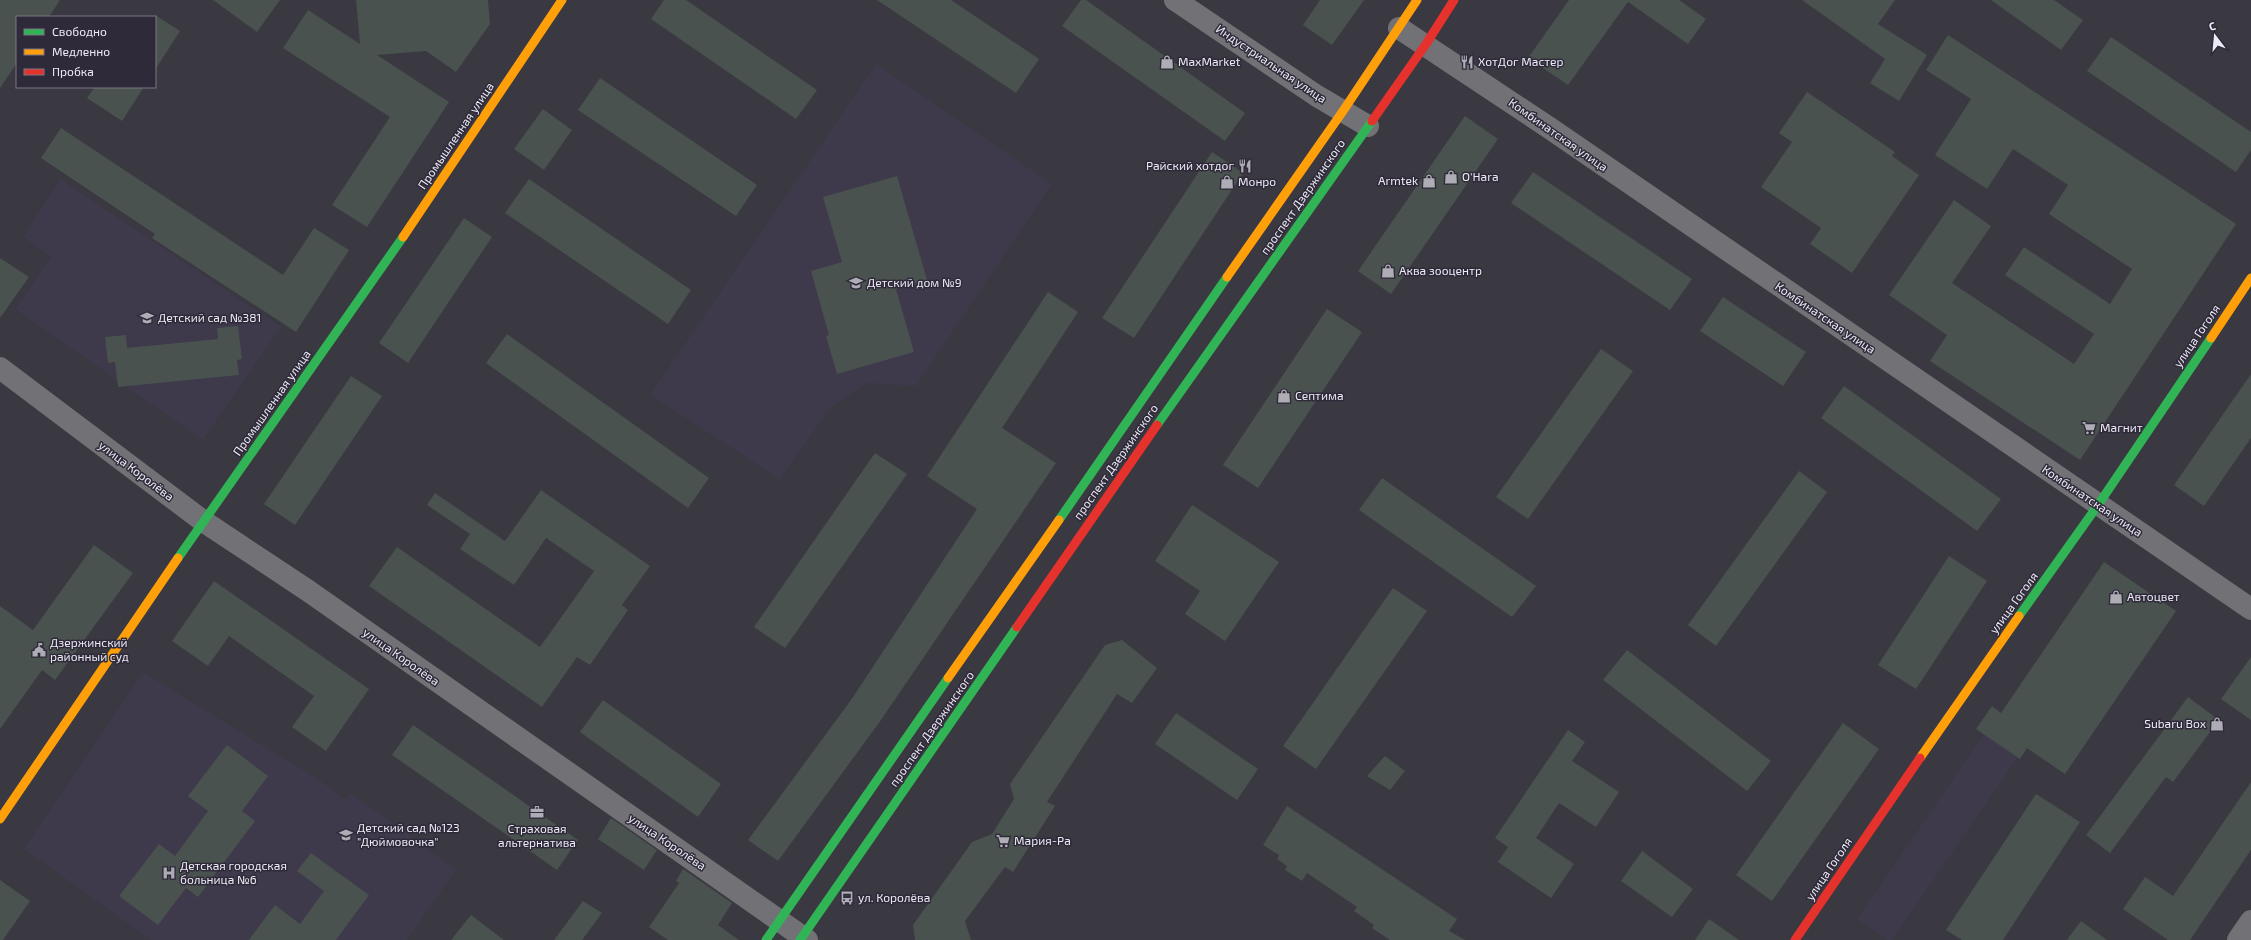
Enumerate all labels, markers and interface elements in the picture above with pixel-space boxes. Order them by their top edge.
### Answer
legend [16,16,156,88]
north arrow [2195,16,2235,56]
text: С [2207,19,2218,33]
street label: Индустриальная улица [1213,21,1329,106]
text: Свободно [52,24,107,38]
text: Медленно [52,44,110,58]
shop icon: MaxMarket [1159,54,1175,70]
place label: MaxMarket [1178,54,1241,68]
restaurant icon: ХотДог Мастер [1459,54,1475,70]
place label: ХотДог Мастер [1478,54,1564,68]
text: Пробка [52,64,94,78]
street label: Промышленная улица [414,79,497,192]
street label: Комбинатская улица [1506,95,1611,175]
street label: проспект Дзержинского [1257,136,1347,257]
place label: Райский хотдог [1146,158,1234,172]
restaurant icon: Райский хотдог [1237,158,1253,174]
shop icon: O'Hara [1443,169,1459,185]
place label: O'Hara [1462,169,1499,183]
place label: Armtek [1378,173,1418,187]
shop icon: Armtek [1421,173,1437,189]
shop icon: Монро [1219,174,1235,190]
place label: Монро [1238,174,1276,188]
shop icon: Аква зооцентр [1380,263,1396,279]
place label: Аква зооцентр [1399,263,1482,277]
school or university icon: Детский дом №9 [848,275,864,291]
place label: Детский дом №9 [867,275,962,289]
street label: Комбинатская улица [1772,278,1878,357]
street label: улица Гоголя [2170,301,2223,370]
school or university icon: Детский сад №381 [139,310,155,326]
place label: Детский сад №381 [158,310,261,324]
street label: Промышленная улица [229,347,314,459]
shop icon: Септима [1276,388,1292,404]
place label: Септима [1295,388,1344,402]
street label: проспект Дзержинского [1070,401,1160,522]
supermarket icon: Магнит [2081,420,2097,436]
place label: Магнит [2100,420,2143,434]
street label: улица Королёва [96,437,177,504]
street label: Комбинатская улица [2039,461,2145,540]
street label: улица Гоголя [1986,569,2041,637]
shop icon: Автоцвет [2108,589,2124,605]
place label: Автоцвет [2127,589,2180,603]
street label: улица Королёва [360,625,443,689]
place label: Дзержинский районный суд [50,635,129,664]
public building icon: Дзержинский районный суд [31,642,47,658]
street label: проспект Дзержинского [886,668,976,789]
place label: Subaru Box [2144,716,2207,730]
shop icon: Subaru Box [2209,716,2225,732]
office icon: Страховая альтернатива [529,804,545,820]
street label: улица Королёва [626,810,709,873]
place label: Детский сад №123 "Дюймовочка" [357,820,460,848]
place label: Страховая альтернатива [498,821,576,849]
school or university icon: Детский сад №123 "Дюймовочка" [338,827,354,843]
supermarket icon: Мария-Ра [995,833,1011,849]
place label: Мария-Ра [1014,833,1071,847]
street label: улица Гоголя [1802,834,1855,903]
place label: Детская городская больница №6 [180,858,287,886]
hospital icon: Детская городская больница №6 [161,865,177,881]
bus stop icon: ул. Королёва [839,890,855,906]
place label: ул. Королёва [858,890,930,905]

